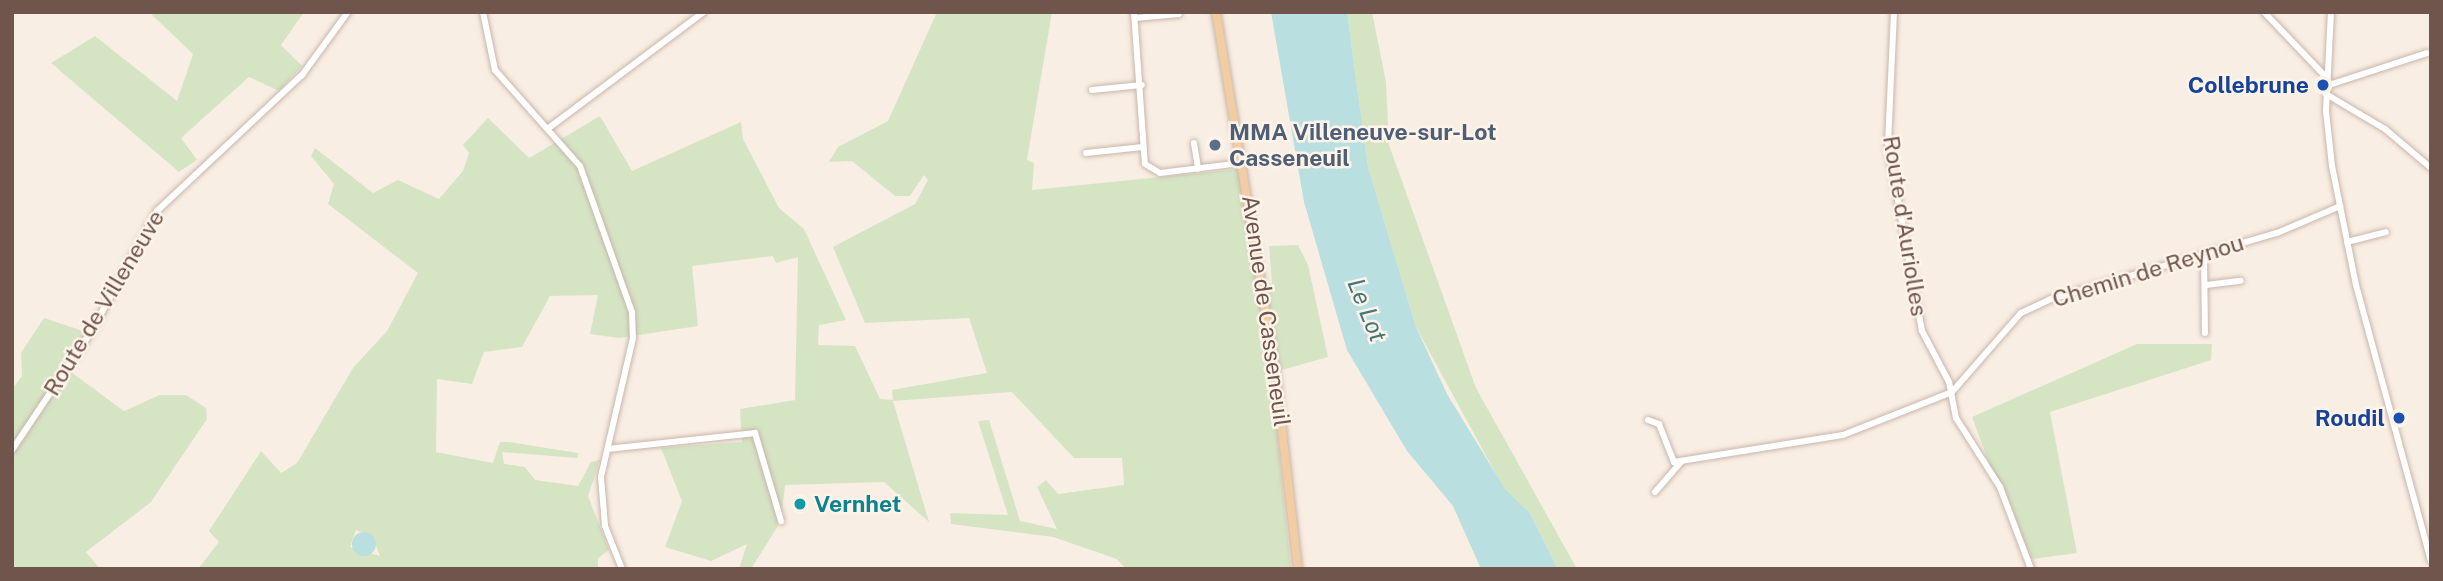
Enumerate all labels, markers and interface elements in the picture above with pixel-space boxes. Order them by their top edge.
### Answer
place label: Collebrune [2188,71,2309,99]
marker: Collebrune [2315,77,2331,93]
place label: MMA Villeneuve-sur-Lot Casseneuil [1229,118,1497,172]
street label: Route d'Auriolles [1877,134,1933,318]
marker: MMA Villeneuve-sur-Lot Casseneuil [1207,137,1223,153]
street label: Avenue de Casseneuil [1236,193,1296,429]
street label: Route de Villeneuve [37,205,171,401]
street label: Chemin de Reynou [2049,229,2247,313]
water label: Le Lot [1341,274,1393,346]
place label: Roudil [2315,404,2385,432]
marker: Roudil [2391,410,2407,426]
place label: Vernhet [814,490,901,518]
marker: Vernhet [792,496,808,512]

